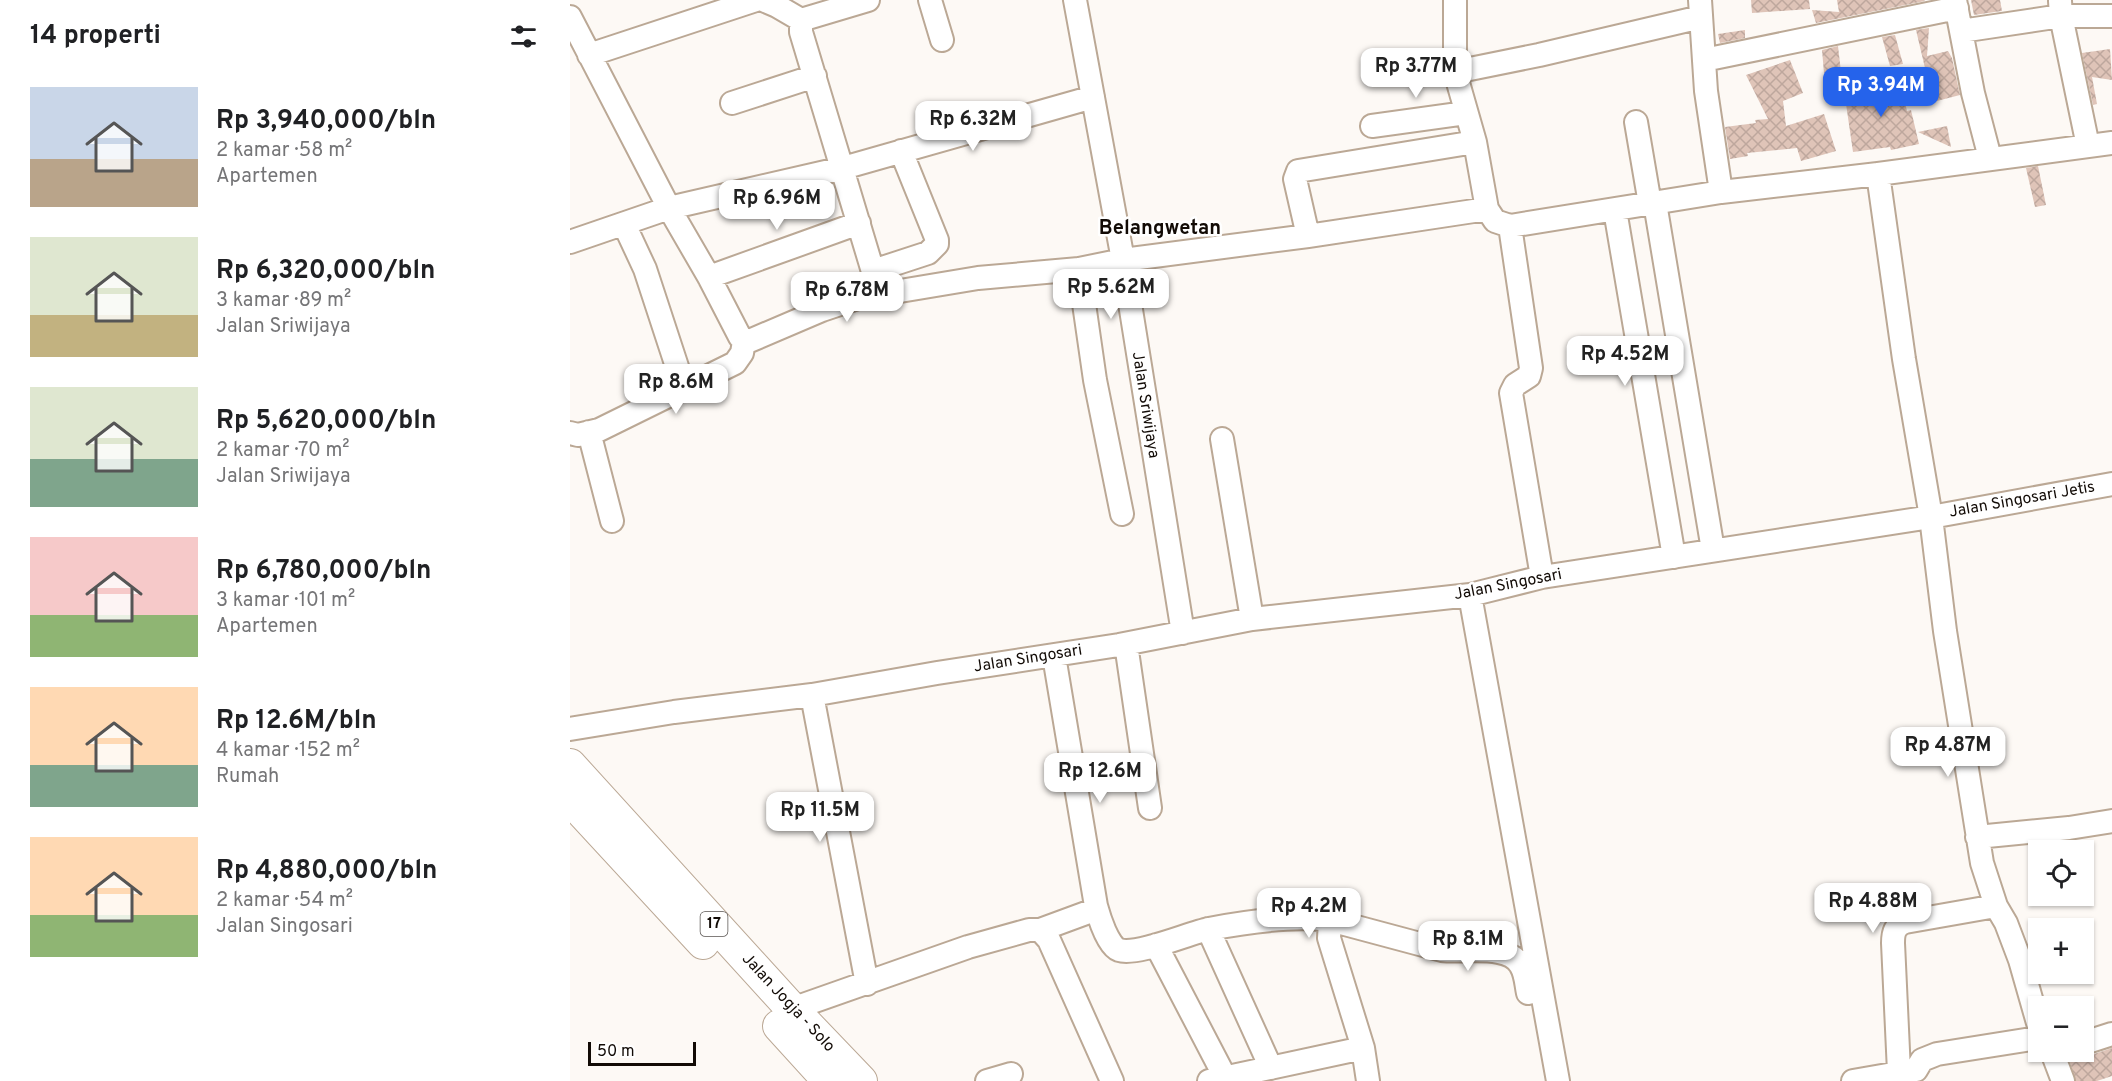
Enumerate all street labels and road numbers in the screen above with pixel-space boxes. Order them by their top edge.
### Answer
street label: Jalan Sriwijaya [1127,350,1163,460]
street label: Jalan Singosari Jetis [1948,477,2096,523]
street label: Jalan Singosari [1452,565,1564,605]
street label: Jalan Singosari [972,641,1084,677]
road number: 17 [700,912,728,936]
street label: Jalan Jogja - Solo [737,949,839,1057]

